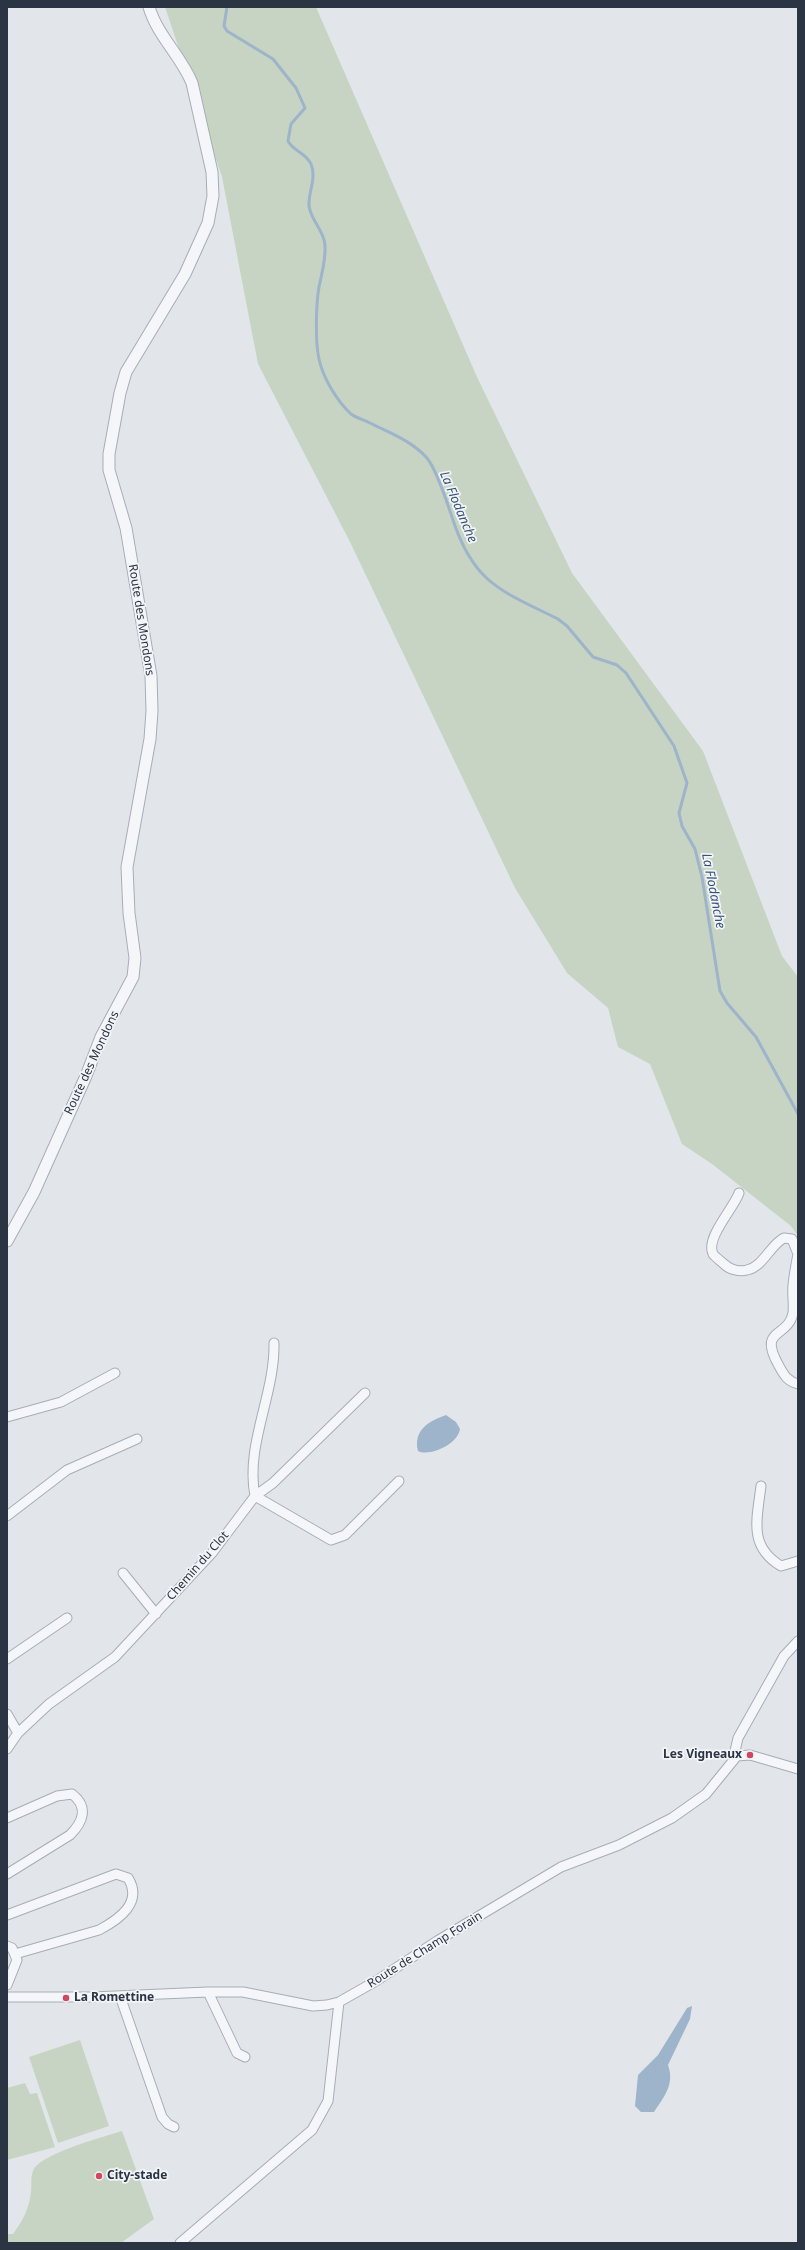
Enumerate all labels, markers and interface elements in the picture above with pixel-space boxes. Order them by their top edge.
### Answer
water label: La Flodanche [436,469,480,545]
street label: Route des Mondons [125,563,157,677]
water label: La Flodanche [698,852,728,930]
street label: Route des Mondons [62,1009,122,1117]
street label: Chemin du Clot [164,1529,232,1603]
place label: Les Vigneaux [663,1748,742,1762]
marker: Les Vigneaux [745,1750,755,1760]
street label: Route de Champ Forain [365,1909,485,1991]
place label: La Romettine [74,1991,154,2005]
marker: La Romettine [61,1993,71,2003]
place label: City-stade [107,2169,167,2183]
marker: City-stade [94,2171,104,2181]

